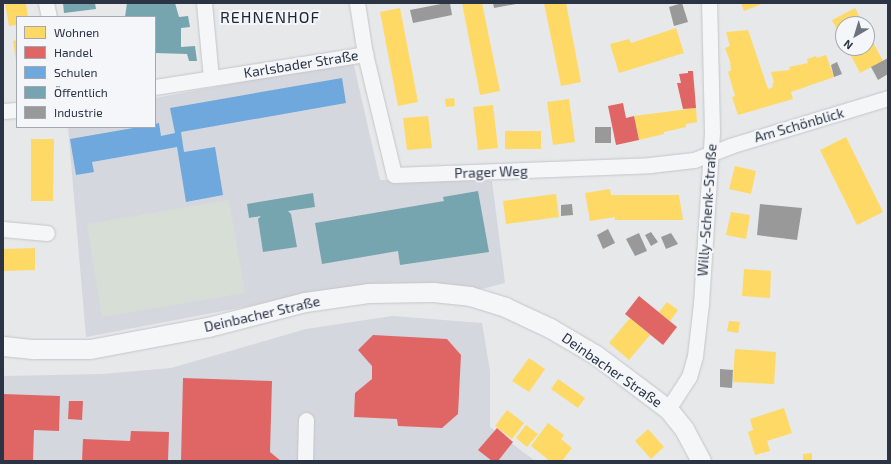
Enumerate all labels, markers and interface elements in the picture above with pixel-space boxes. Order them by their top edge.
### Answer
district label: REHNENHOF [220,7,320,27]
legend [16,16,156,128]
north arrow [835,16,875,56]
text: Wohnen [54,25,99,39]
text: N [841,37,855,53]
text: Handel [54,45,92,59]
street label: Karlsbader Straße [242,47,360,81]
text: Schulen [54,65,97,79]
text: Öffentlich [54,85,108,99]
street label: Am Schönblick [752,104,846,146]
text: Industrie [54,105,103,119]
street label: Willy-Schenk-Straße [694,143,720,277]
street label: Prager Weg [454,162,528,182]
street label: Deinbacher Straße [202,292,322,336]
street label: Deinbacher Straße [559,329,665,411]

